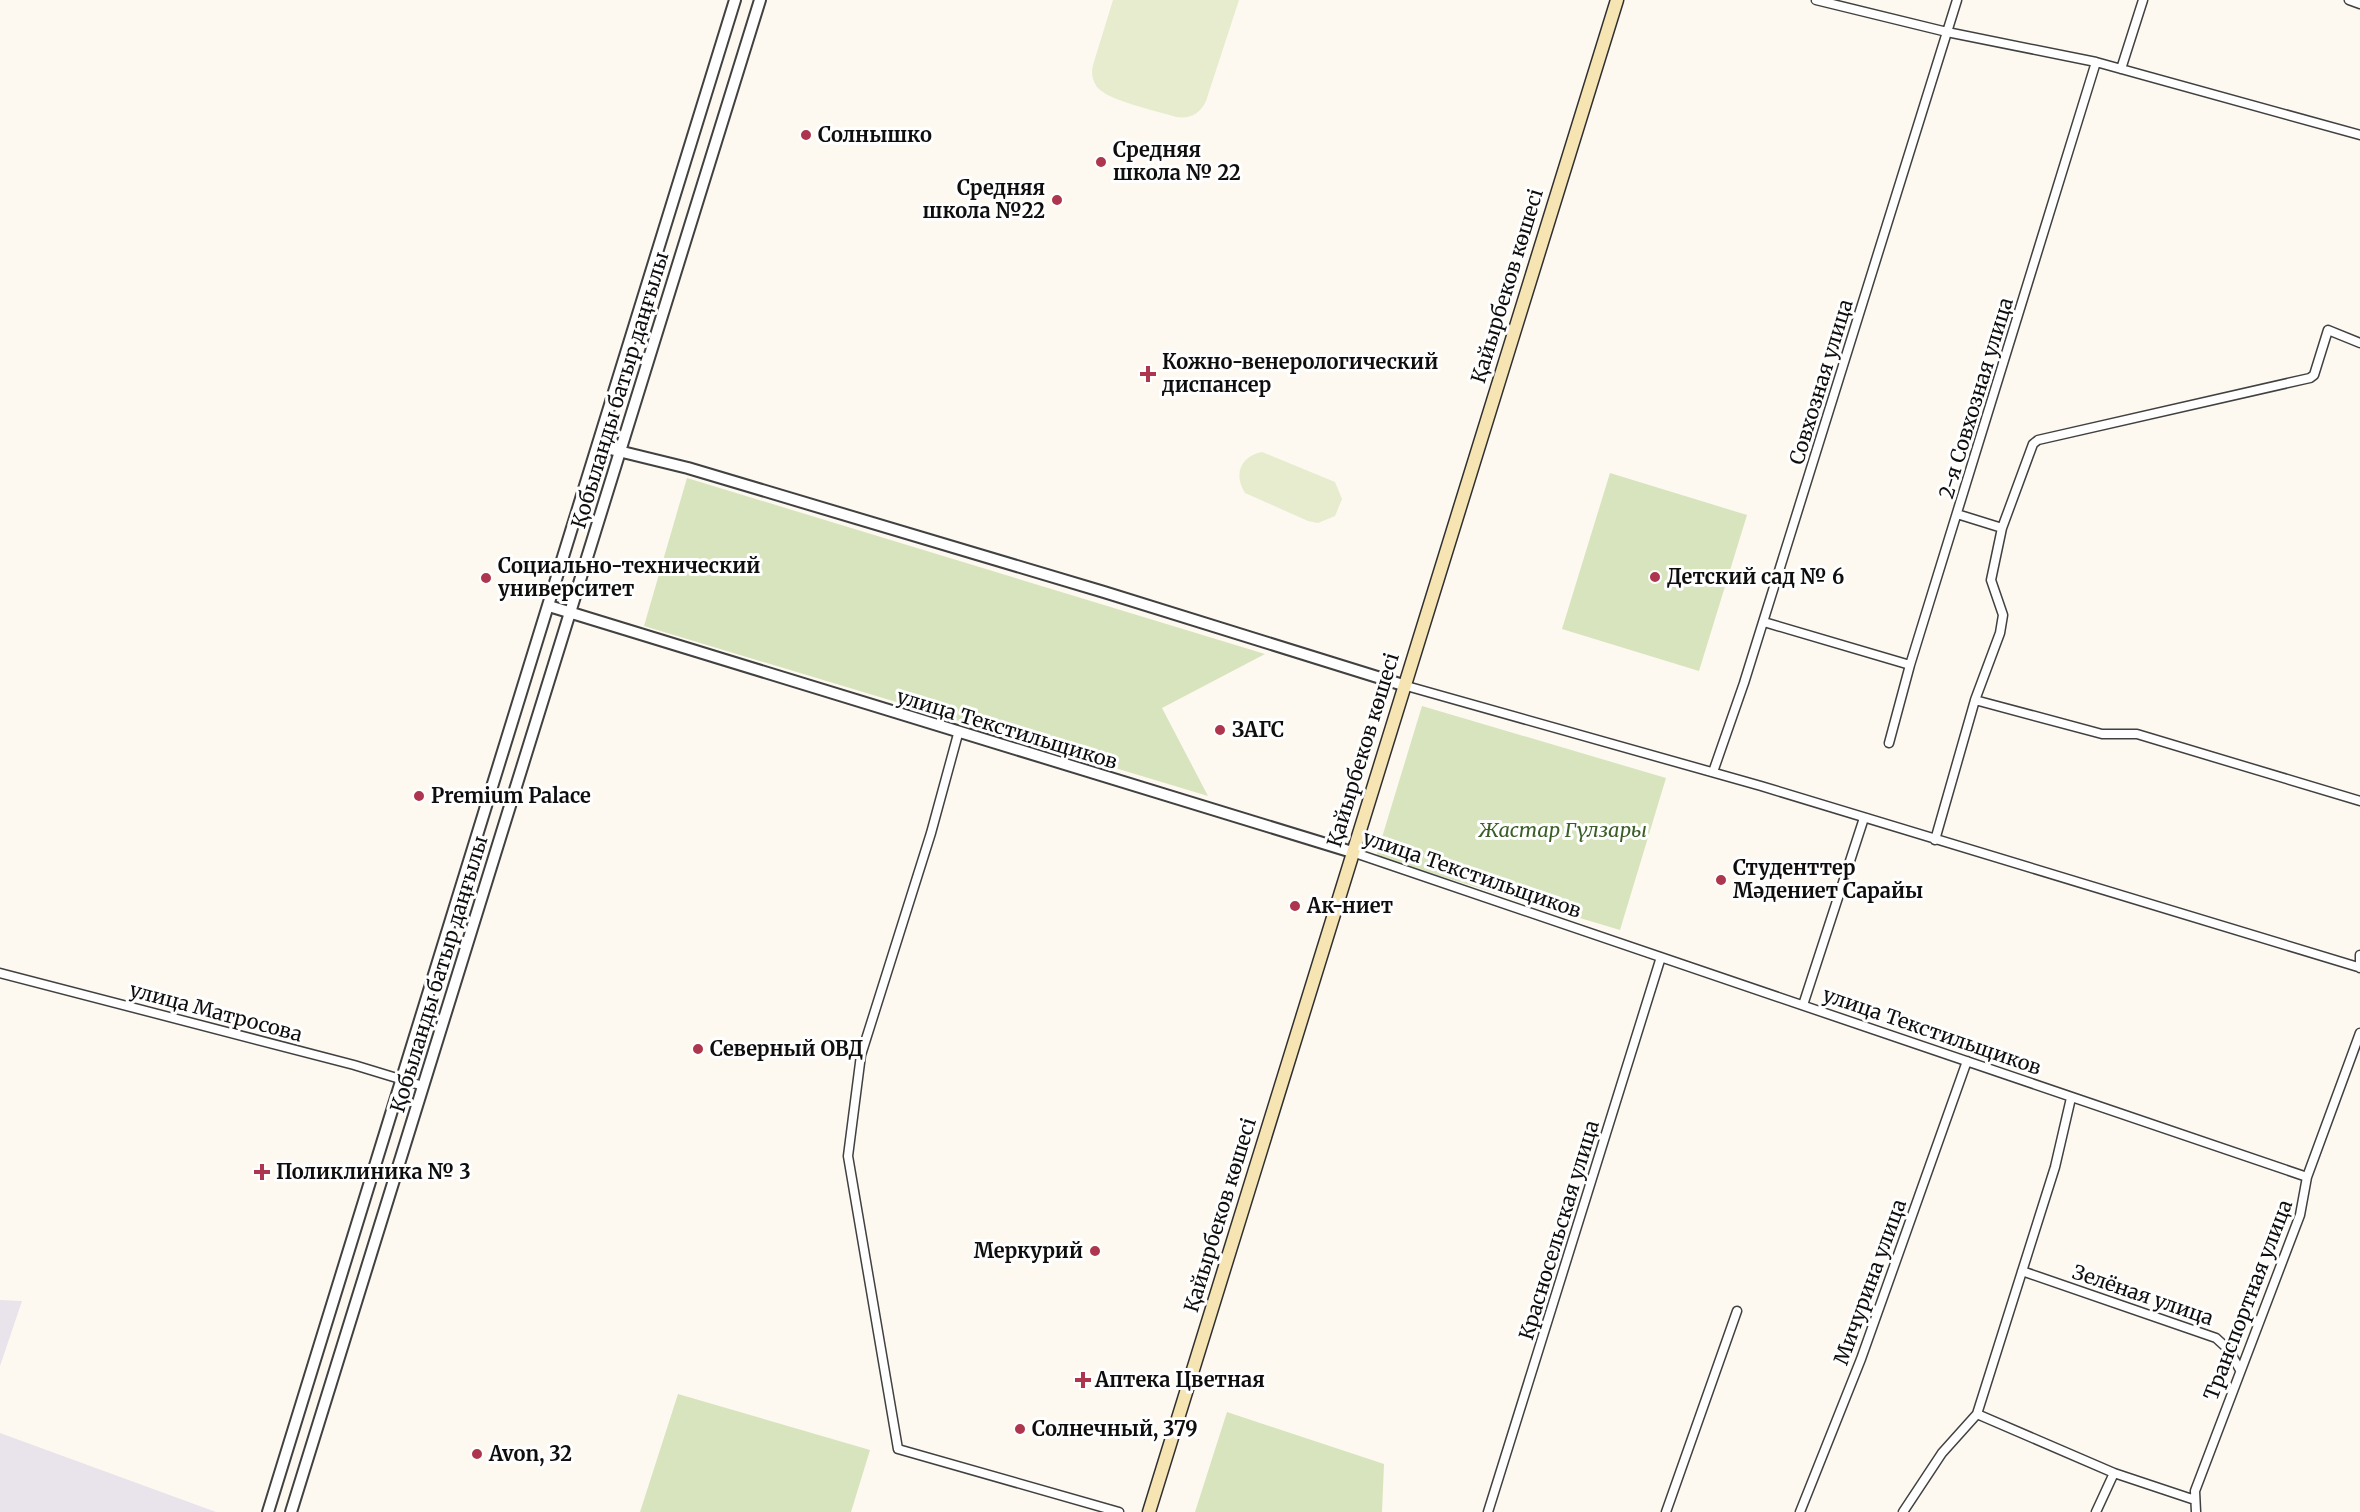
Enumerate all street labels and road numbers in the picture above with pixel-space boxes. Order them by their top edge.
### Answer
street label: Қайырбеков көшесі [1465,186,1548,386]
street label: Қобыланды батыр даңғылы [565,249,674,531]
street label: 2-я Совхозная улица [1933,294,2018,501]
street label: Совхозная улица [1783,296,1858,468]
street label: Қайырбеков көшесі [1321,650,1404,850]
street label: улица Текстильщиков [894,683,1121,774]
street label: улица Текстильщиков [1360,824,1585,923]
street label: Қобыланды батыр даңғылы [384,833,493,1115]
street label: улица Матросова [127,976,306,1047]
street label: улица Текстильщиков [1820,981,2045,1080]
street label: Қайырбеков көшесі [1178,1115,1261,1315]
street label: Красносельская улица [1513,1117,1604,1343]
street label: Мичурина улица [1828,1195,1911,1368]
street label: Транспортная улица [2198,1196,2297,1404]
street label: Зелёная улица [2069,1259,2217,1330]

